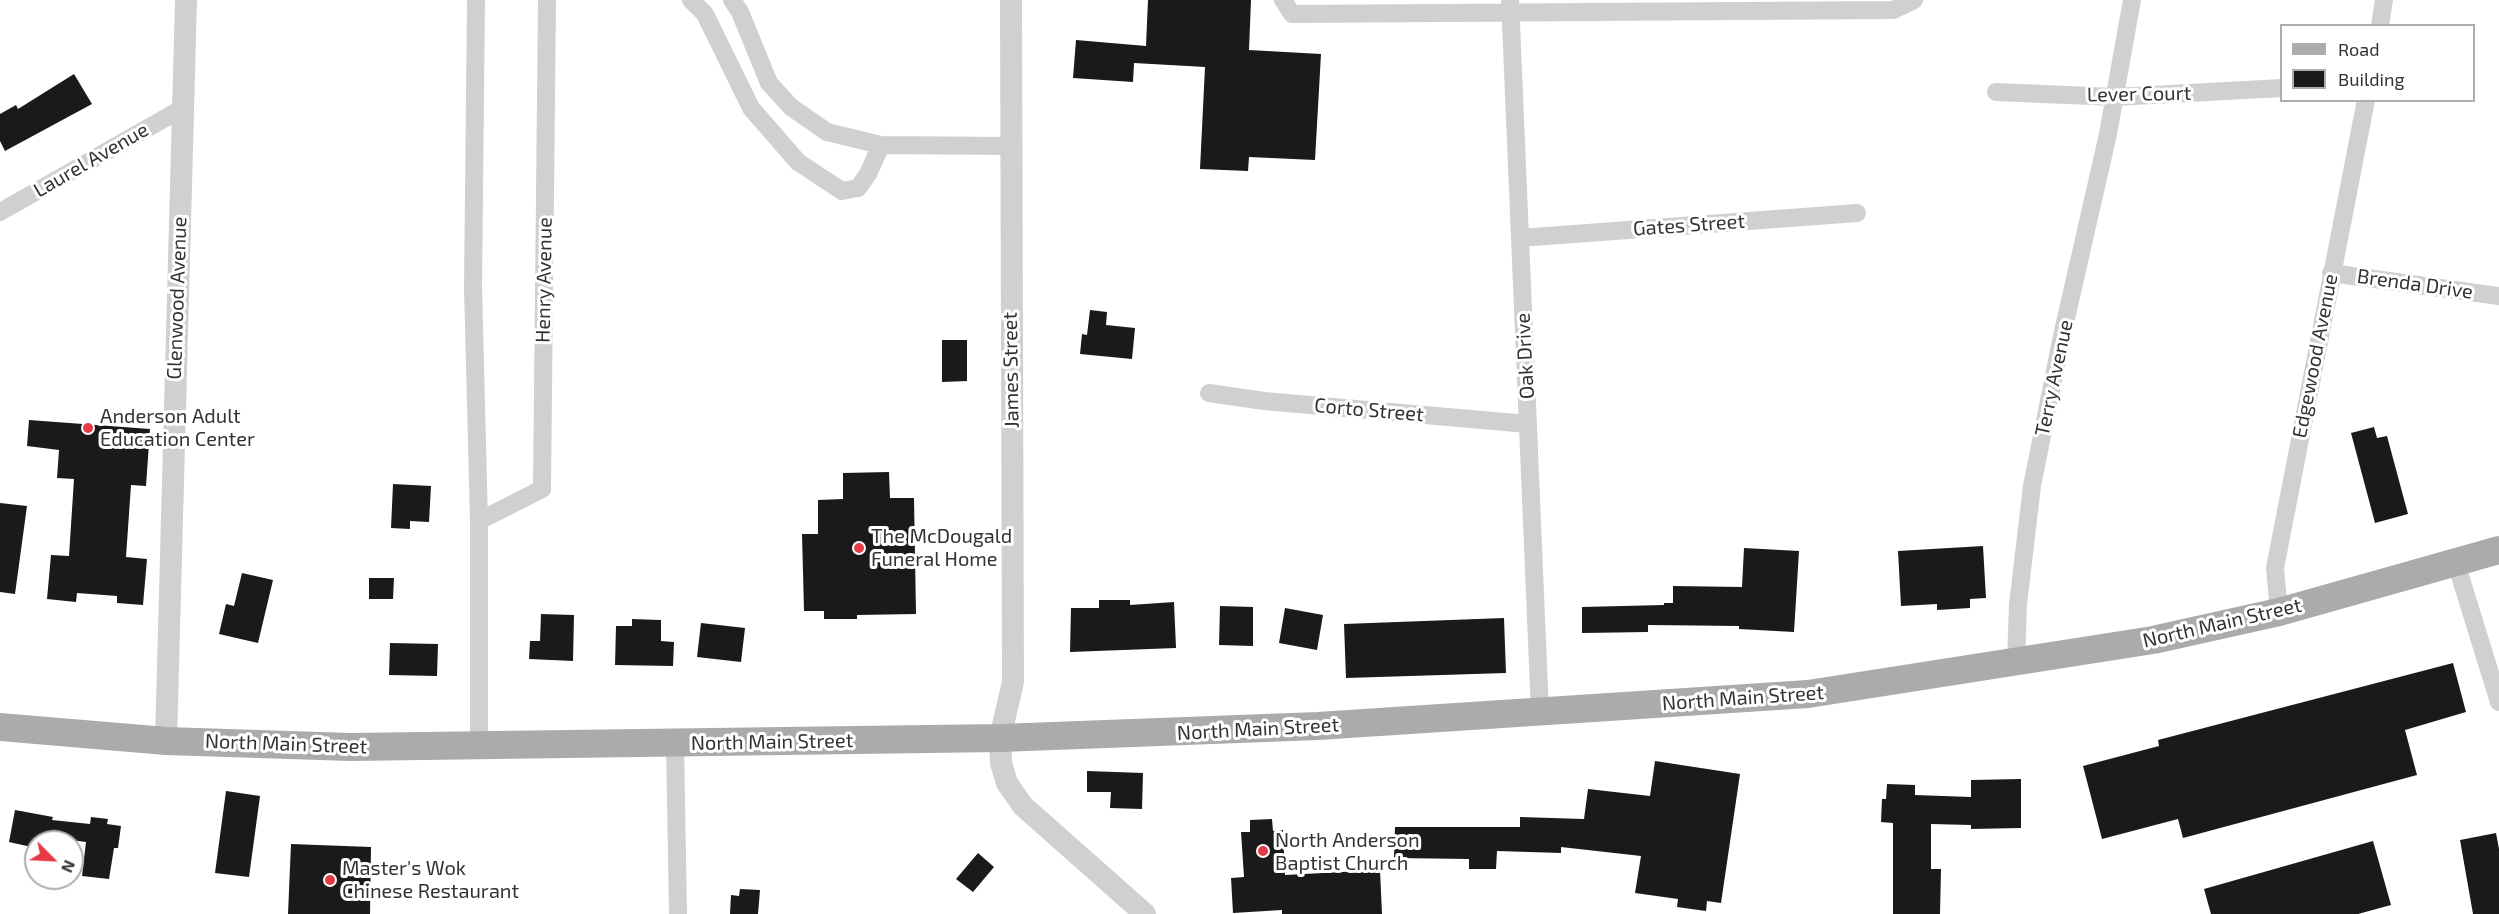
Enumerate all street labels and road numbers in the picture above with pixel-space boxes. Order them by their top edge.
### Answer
street label: Lever Court [2087,81,2191,107]
street label: Laurel Avenue [29,117,153,203]
street label: Gates Street [1632,209,1746,241]
street label: Glenwood Avenue [162,216,192,380]
street label: Henry Avenue [531,217,557,343]
street label: Brenda Drive [2355,264,2475,304]
street label: Edgewood Avenue [2287,272,2343,440]
street label: James Street [998,312,1024,428]
street label: Oak Drive [1511,312,1539,400]
street label: Terry Avenue [2030,318,2078,438]
street label: Corto Street [1313,393,1425,427]
street label: North Main Street [2140,593,2304,653]
street label: North Main Street [1661,680,1825,716]
street label: North Main Street [1176,713,1340,745]
street label: North Main Street [204,729,368,759]
street label: North Main Street [691,729,853,755]

